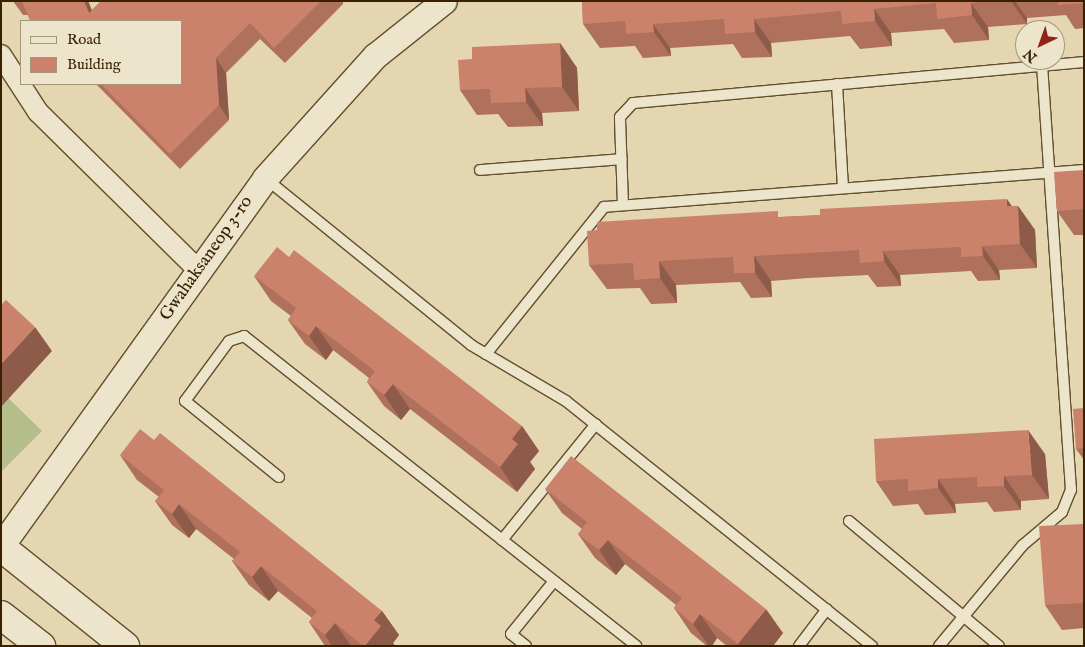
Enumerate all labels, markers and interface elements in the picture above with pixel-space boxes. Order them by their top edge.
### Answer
legend [20,20,182,85]
north arrow [1015,20,1065,70]
text: Road [67,30,101,49]
text: N [1020,45,1041,66]
text: Building [67,55,121,74]
street label: Gwahaksaneop 3-ro [156,192,258,326]

